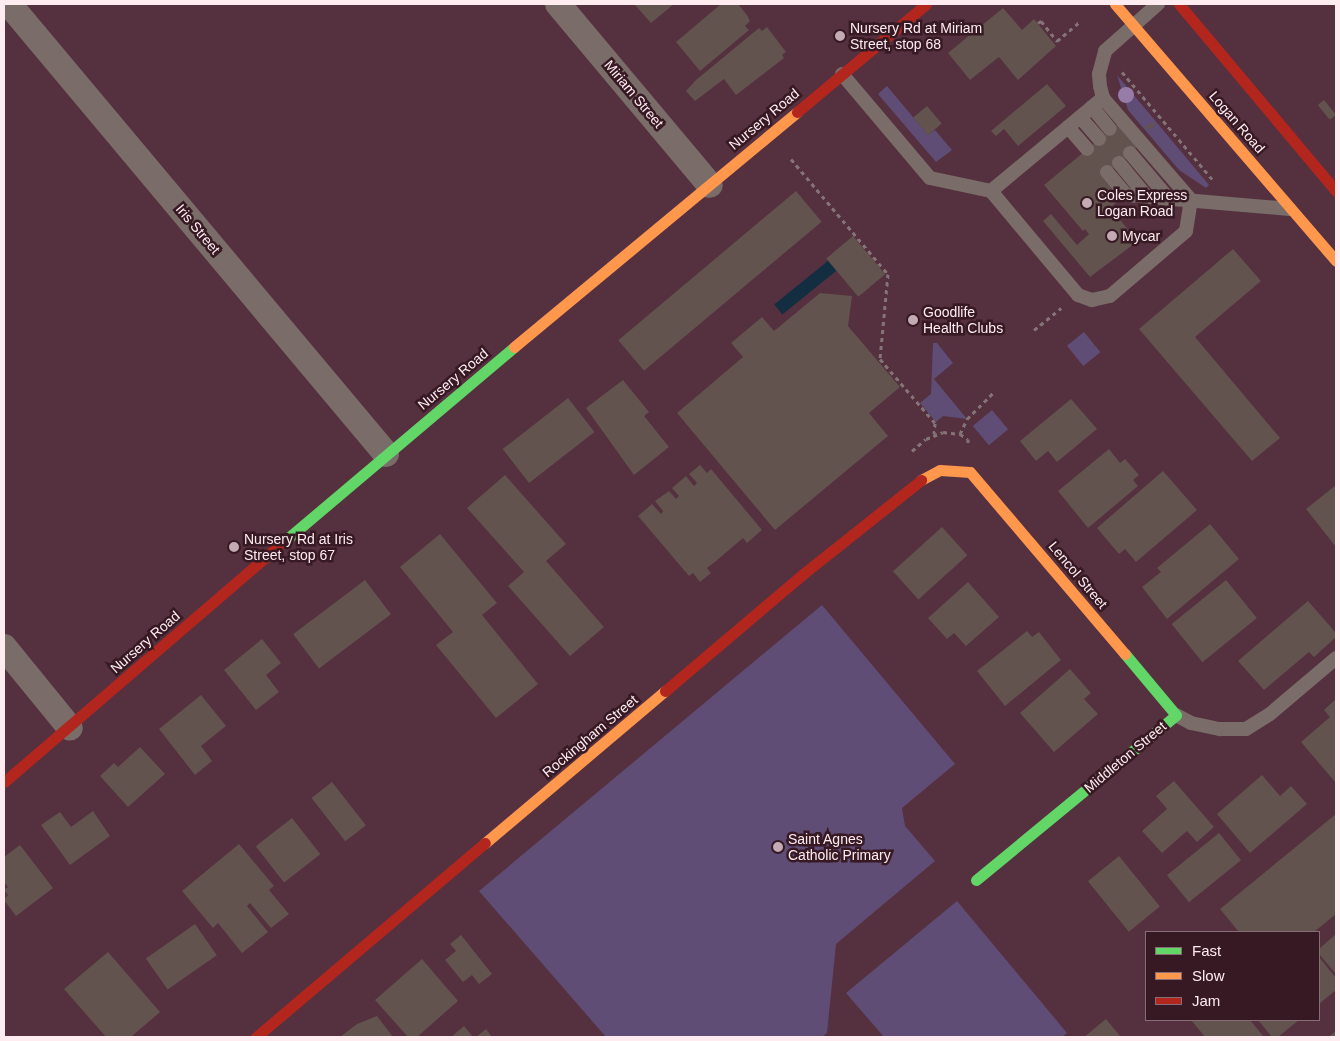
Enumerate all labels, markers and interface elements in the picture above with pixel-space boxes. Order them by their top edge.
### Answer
place label: Nursery Rd at Miriam Street, stop 68 [850,20,982,52]
marker: Nursery Rd at Miriam Street, stop 68 [834,30,846,42]
street label: Miriam Street [601,57,667,131]
street label: Nursery Road [726,85,802,153]
street label: Logan Road [1206,88,1268,156]
place label: Coles Express Logan Road [1097,187,1187,220]
marker: Coles Express Logan Road [1081,197,1093,209]
street label: Iris Street [172,201,224,257]
place label: Mycar [1122,228,1160,244]
marker: Mycar [1106,230,1118,242]
place label: Goodlife Health Clubs [923,304,1003,336]
marker: Goodlife Health Clubs [907,314,919,326]
street label: Nursery Road [415,345,491,413]
place label: Nursery Rd at Iris Street, stop 67 [244,531,353,564]
street label: Lencol Street [1045,538,1111,612]
marker: Nursery Rd at Iris Street, stop 67 [228,541,240,553]
street label: Nursery Road [107,607,183,677]
street label: Rockingham Street [539,691,641,781]
street label: Middleton Street [1081,718,1169,796]
place label: Saint Agnes Catholic Primary [788,831,891,864]
marker: Saint Agnes Catholic Primary [772,841,784,853]
legend [1145,931,1320,1021]
text: Fast [1192,942,1221,959]
text: Slow [1192,967,1225,984]
text: Jam [1192,992,1220,1009]

